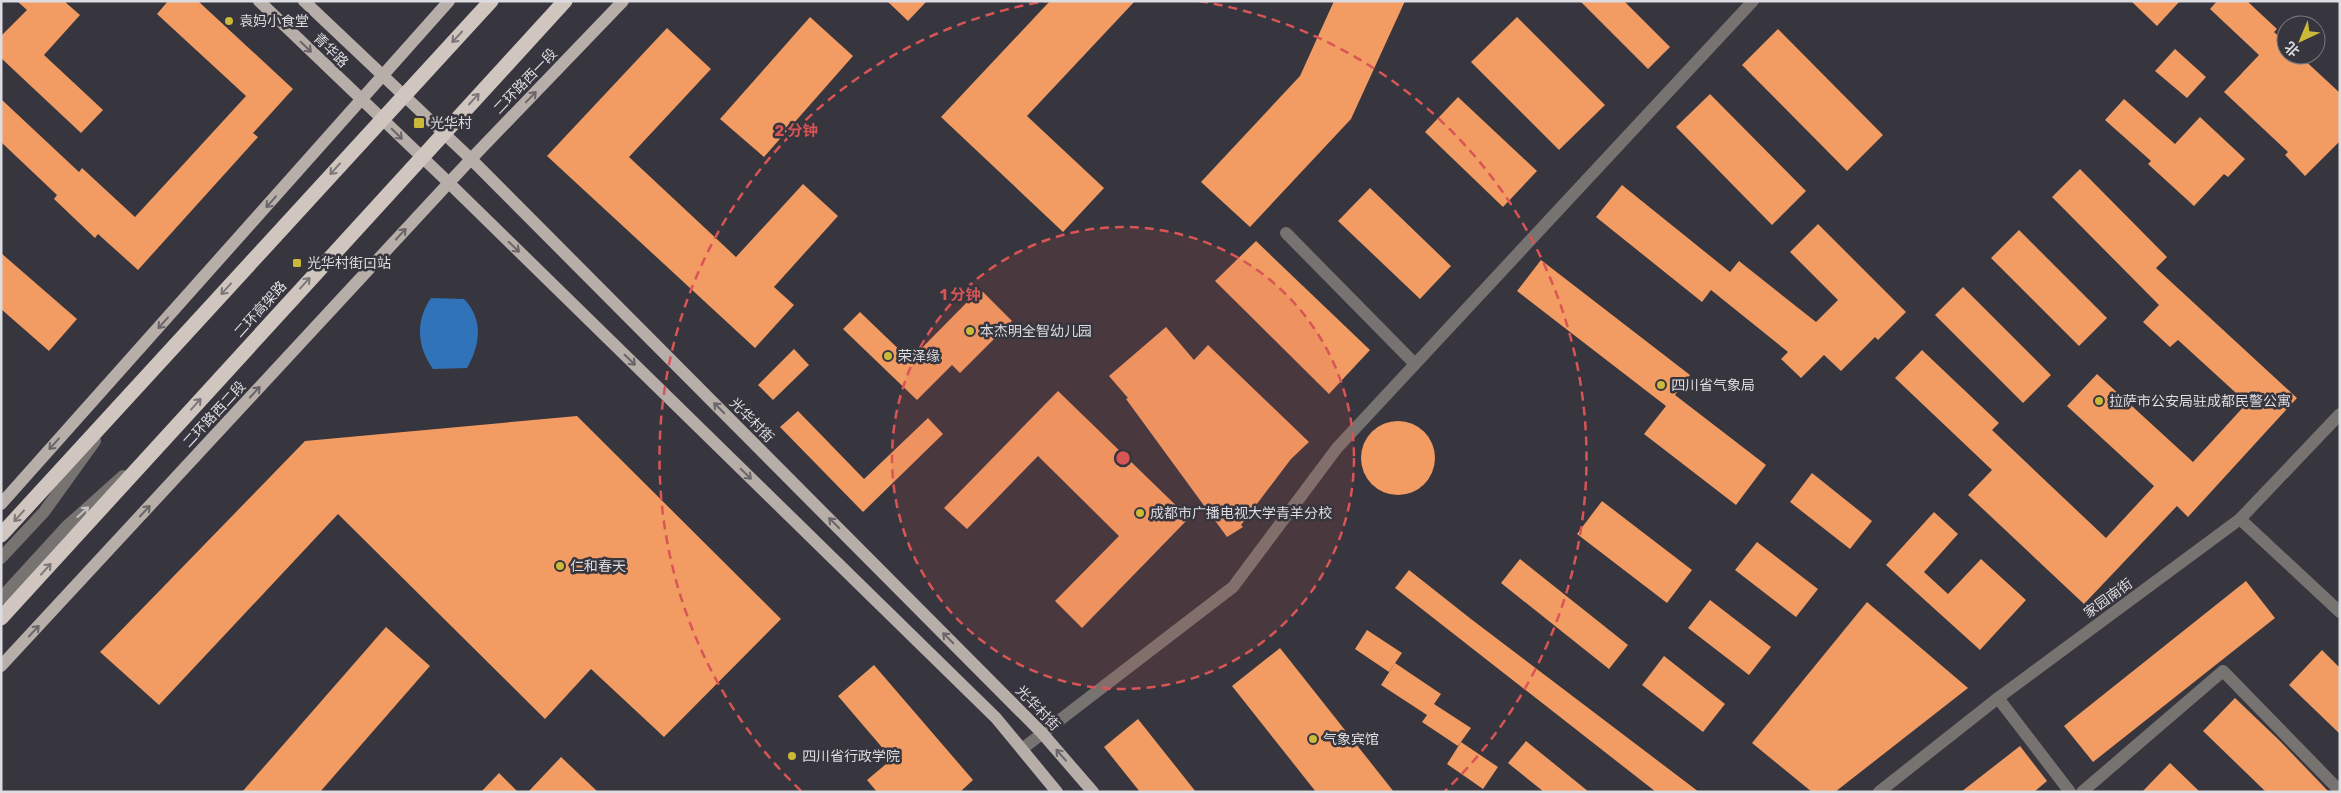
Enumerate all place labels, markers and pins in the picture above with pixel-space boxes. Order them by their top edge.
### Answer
place label: 袁妈小食堂 [239,13,309,30]
marker: 袁妈小食堂 [223,15,235,27]
place label: 光华村 [430,115,472,132]
marker: 光华村 [412,116,426,130]
place label: 光华村街口站 [307,255,391,272]
marker: 光华村街口站 [291,257,303,269]
place label: 本杰明全智幼儿园 [980,323,1092,340]
marker: 本杰明全智幼儿园 [964,325,976,337]
place label: 荣泽缘 [898,348,940,365]
marker: 荣泽缘 [882,350,894,362]
place label: 四川省气象局 [1671,377,1755,394]
marker: 四川省气象局 [1655,379,1667,391]
place label: 拉萨市公安局驻成都民警公寓 [2109,393,2291,410]
marker: 拉萨市公安局驻成都民警公寓 [2093,395,2105,407]
centre of rings [1114,449,1132,467]
place label: 成都市广播电视大学青羊分校 [1150,505,1332,522]
marker: 成都市广播电视大学青羊分校 [1134,507,1146,519]
place label: 仁和春天 [570,558,626,575]
marker: 仁和春天 [554,560,566,572]
place label: 气象宾馆 [1323,731,1379,748]
marker: 气象宾馆 [1307,733,1319,745]
place label: 四川省行政学院 [802,748,900,765]
marker: 四川省行政学院 [786,750,798,762]

